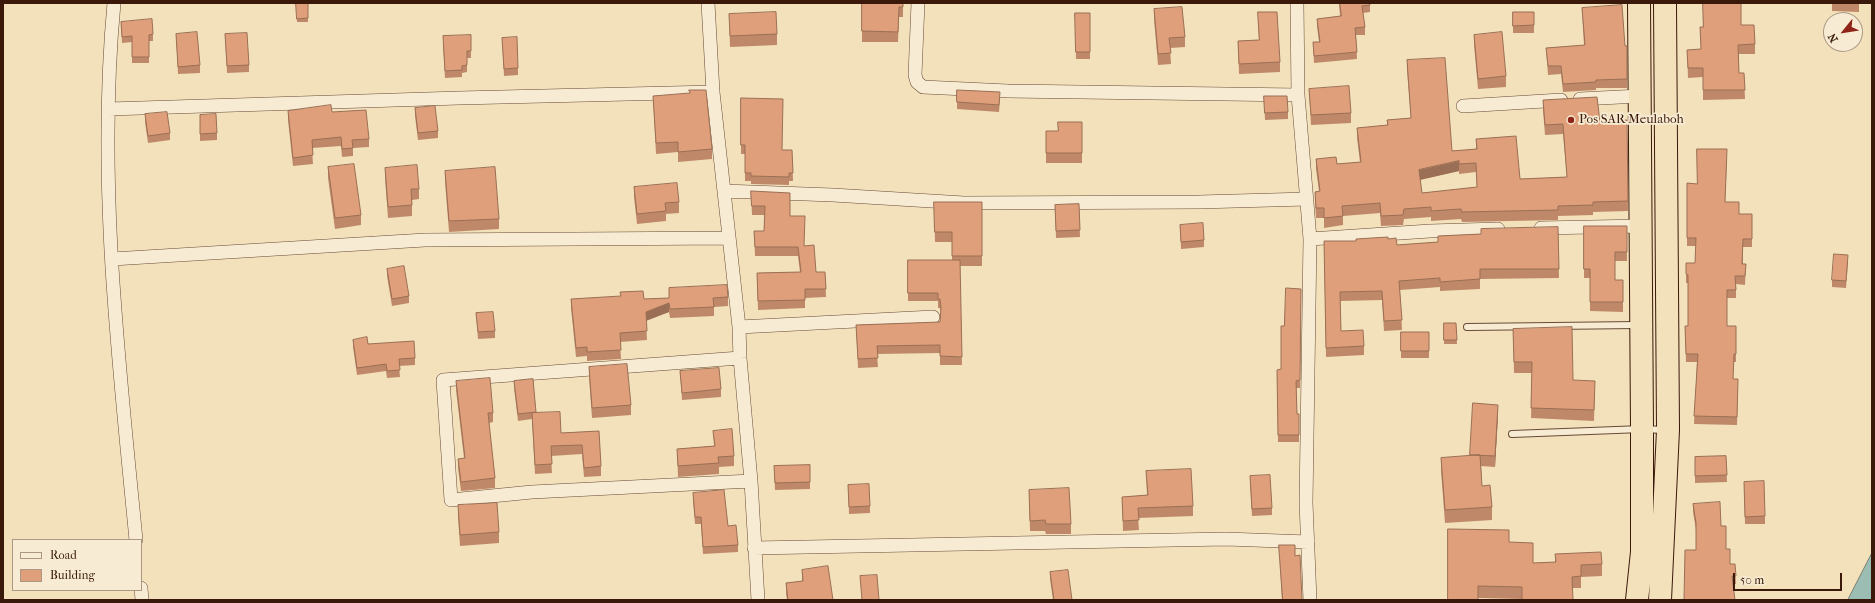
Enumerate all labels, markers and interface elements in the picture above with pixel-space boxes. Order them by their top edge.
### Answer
north arrow [1823,12,1863,52]
text: N [1825,31,1841,45]
place label: Pos SAR Meulaboh [1579,112,1684,128]
marker: Pos SAR Meulaboh [1566,115,1576,125]
legend [12,539,142,591]
text: Road [50,548,77,562]
scale bar [1735,565,1844,591]
text: Building [50,568,95,582]
text: 50 m [1740,573,1764,587]

